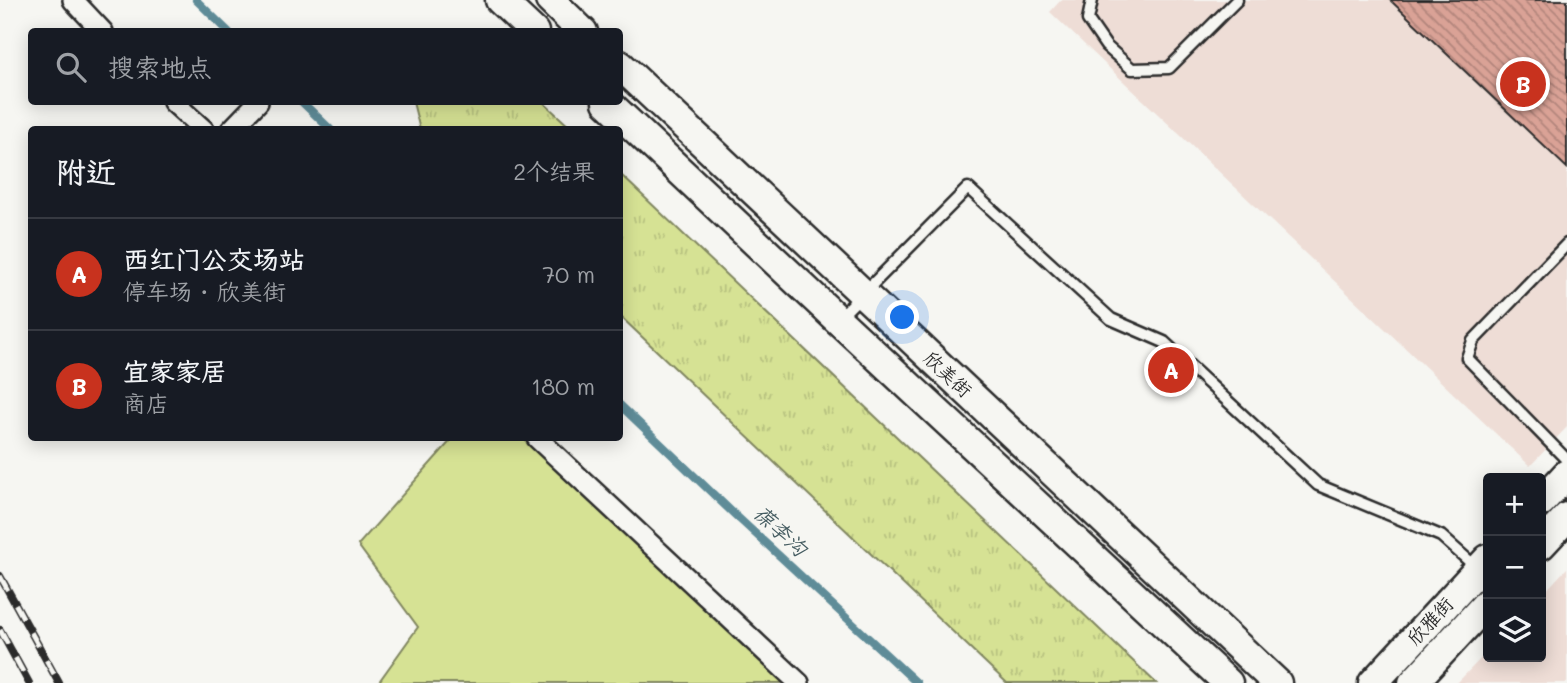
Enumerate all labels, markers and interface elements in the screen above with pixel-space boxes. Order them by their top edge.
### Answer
search box [28,28,623,105]
icon: search [52,48,90,86]
text: 搜索地点 [108,50,212,84]
pin: B [1500,58,1546,110]
text: 附近 [56,151,116,191]
text: 2个结果 [513,156,595,186]
text: 西红门公交场站 [123,242,305,276]
text: A [71,259,87,289]
text: 70 m [542,259,595,289]
text: 停车场 · 欣美街 [123,276,286,306]
your location [885,300,919,334]
pin: A [1148,344,1194,396]
street label: 欣美街 [919,345,978,402]
text: 宜家家居 [123,354,227,388]
text: B [71,371,87,401]
text: 180 m [531,371,595,401]
text: 商店 [123,388,169,418]
map controls [1483,473,1546,662]
button: + [1483,473,1546,536]
water label: 葆李沟 [749,499,815,563]
button: − [1483,536,1546,599]
street label: 欣雅街 [1401,591,1458,650]
button: layers [1483,599,1546,662]

